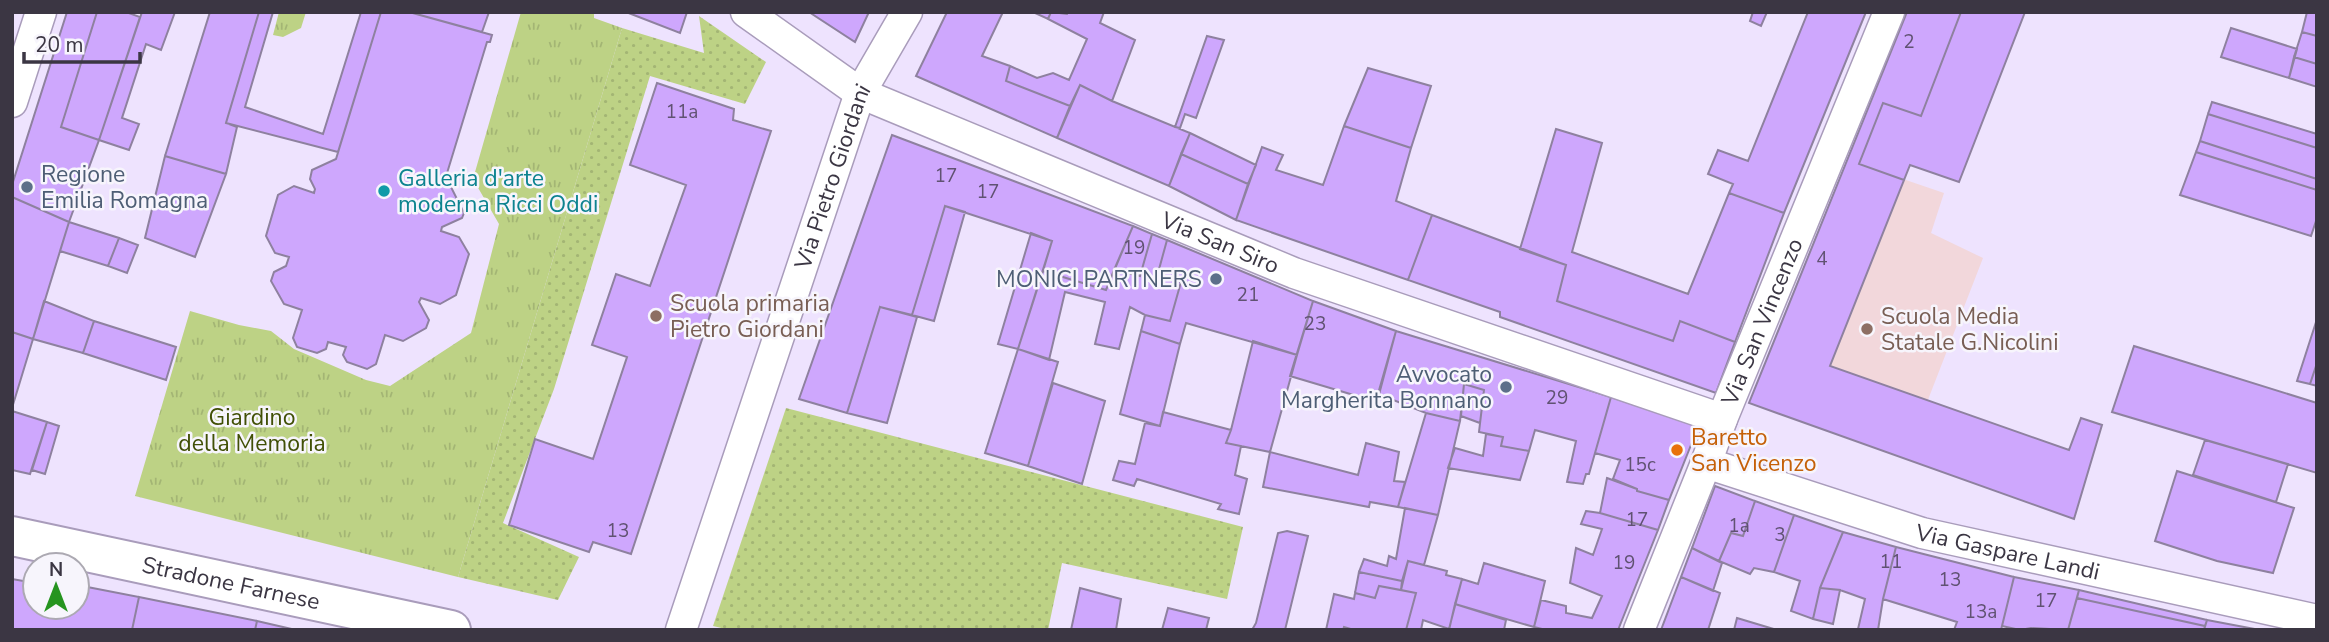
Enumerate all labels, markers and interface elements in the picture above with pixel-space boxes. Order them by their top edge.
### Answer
scale bar [24,21,140,65]
house number: 2 [1903,29,1915,55]
text: 20 m [35,31,84,59]
street label: Via Pietro Giordani [787,78,878,274]
house number: 11a [666,99,698,125]
place label: Regione Emilia Romagna [41,159,208,216]
place label: Galleria d'arte moderna Ricci Oddi [398,163,598,220]
house number: 17 [935,163,957,189]
marker: Regione Emilia Romagna [19,179,35,195]
house number: 17 [977,179,999,205]
marker: Galleria d'arte moderna Ricci Oddi [376,183,392,199]
street label: Via San Siro [1156,204,1284,281]
street label: Via San Vincenzo [1714,234,1811,411]
house number: 19 [1123,235,1145,261]
house number: 4 [1816,246,1828,272]
place label: MONICI PARTNERS [996,264,1202,295]
marker: MONICI PARTNERS [1208,271,1224,287]
house number: 21 [1237,282,1259,308]
place label: Scuola primaria Pietro Giordani [670,288,830,345]
place label: Scuola Media Statale G.Nicolini [1881,301,2058,358]
marker: Scuola primaria Pietro Giordani [648,308,664,324]
house number: 23 [1304,311,1326,337]
marker: Scuola Media Statale G.Nicolini [1859,321,1875,337]
place label: Avvocato Margherita Bonnano [1281,359,1492,416]
marker: Avvocato Margherita Bonnano [1498,379,1514,395]
house number: 29 [1546,385,1568,411]
park label: Giardino della Memoria [178,402,326,459]
place label: Baretto San Vicenzo [1691,422,1816,479]
marker: Baretto San Vicenzo [1669,442,1685,458]
house number: 15c [1624,452,1656,478]
house number: 17 [1626,507,1648,533]
house number: 1a [1728,513,1750,539]
street label: Via Gaspare Landi [1912,517,2103,588]
house number: 13 [607,518,629,544]
house number: 3 [1774,522,1786,548]
street label: Stradone Farnese [139,549,323,618]
house number: 11 [1880,549,1902,575]
house number: 19 [1613,550,1635,576]
north arrow [21,551,91,621]
text: N [49,557,63,583]
house number: 13 [1939,567,1961,593]
house number: 17 [2035,588,2057,614]
house number: 13a [1965,599,1997,625]

